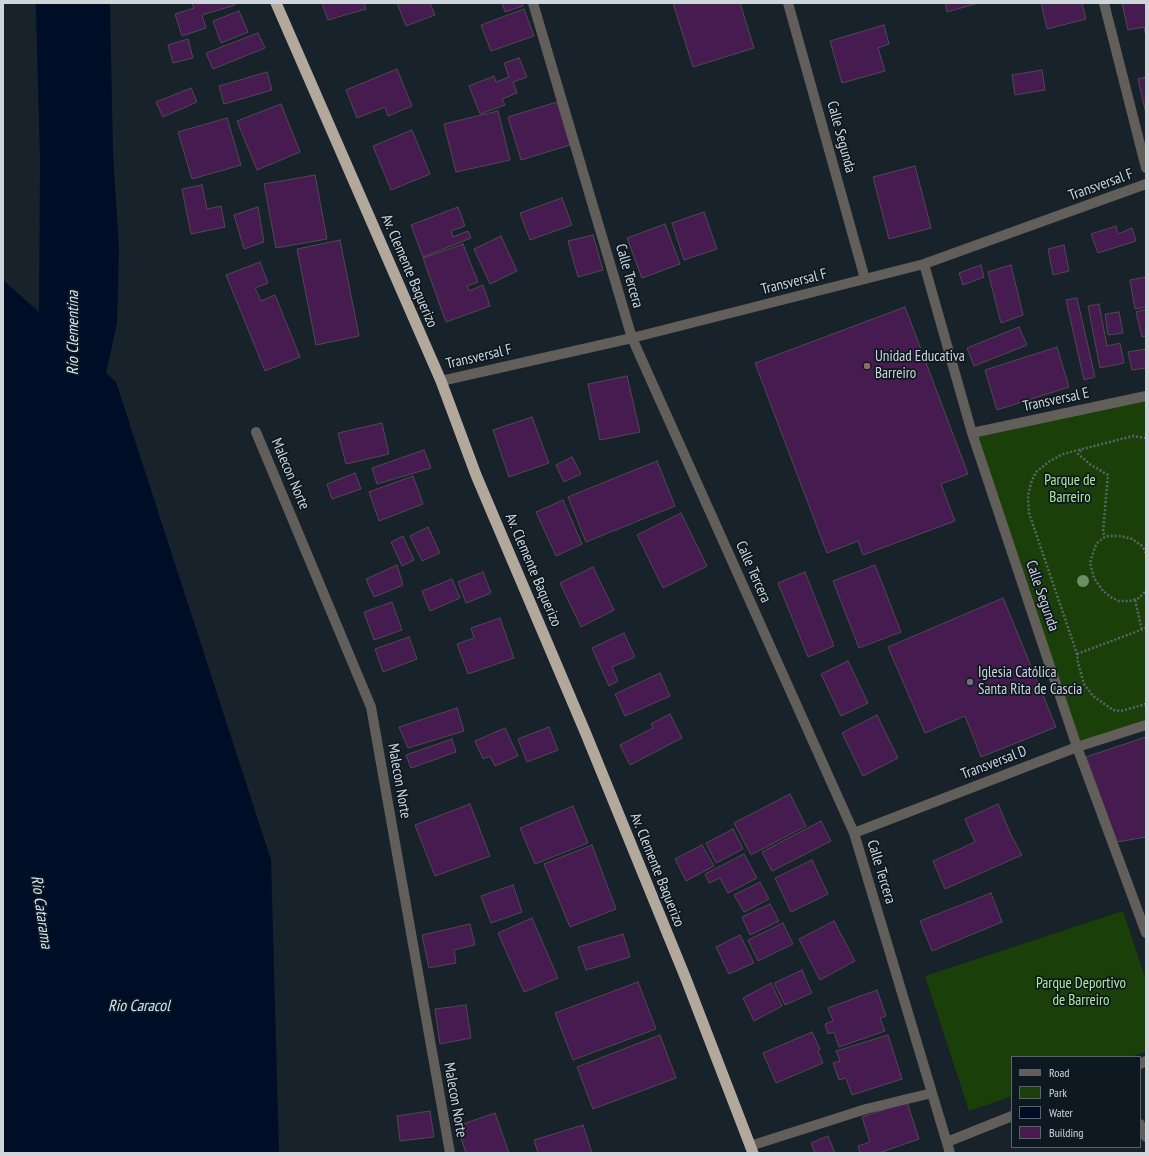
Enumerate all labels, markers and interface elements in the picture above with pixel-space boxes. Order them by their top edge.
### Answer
street label: Calle Segunda [823,99,859,175]
street label: Transversal F [1066,165,1136,205]
street label: Av. Clemente Baquerizo [377,212,441,330]
street label: Calle Tercera [611,242,647,310]
street label: Transversal F [759,265,829,299]
water label: Río Clementina [63,291,83,375]
street label: Transversal F [444,341,514,373]
place label: Unidad Educativa Barreiro [875,348,965,383]
marker: Unidad Educativa Barreiro [862,361,872,371]
street label: Transversal E [1021,384,1091,416]
street label: Malecon Norte [267,436,313,512]
park label: Parque de Barreiro [1044,472,1096,507]
street label: Av. Clemente Baquerizo [501,511,565,629]
street label: Calle Tercera [731,538,775,606]
street label: Calle Segunda [1022,558,1062,634]
place label: Iglesia Católica Santa Rita de Cascia [978,664,1082,699]
marker: Iglesia Católica Santa Rita de Cascia [965,677,975,687]
street label: Malecon Norte [384,742,414,820]
street label: Transversal D [959,742,1029,784]
street label: Av. Clemente Baquerizo [626,810,688,930]
street label: Calle Tercera [863,838,899,906]
water label: Rio Catarama [26,874,56,950]
park label: Parque Deportivo de Barreiro [1036,975,1126,1010]
water label: Rio Caracol [108,996,170,1016]
legend [1011,1056,1141,1148]
street label: Malecon Norte [440,1061,470,1139]
text: Road [1049,1065,1069,1080]
text: Park [1049,1085,1067,1100]
text: Water [1049,1105,1073,1120]
text: Building [1049,1125,1084,1140]

